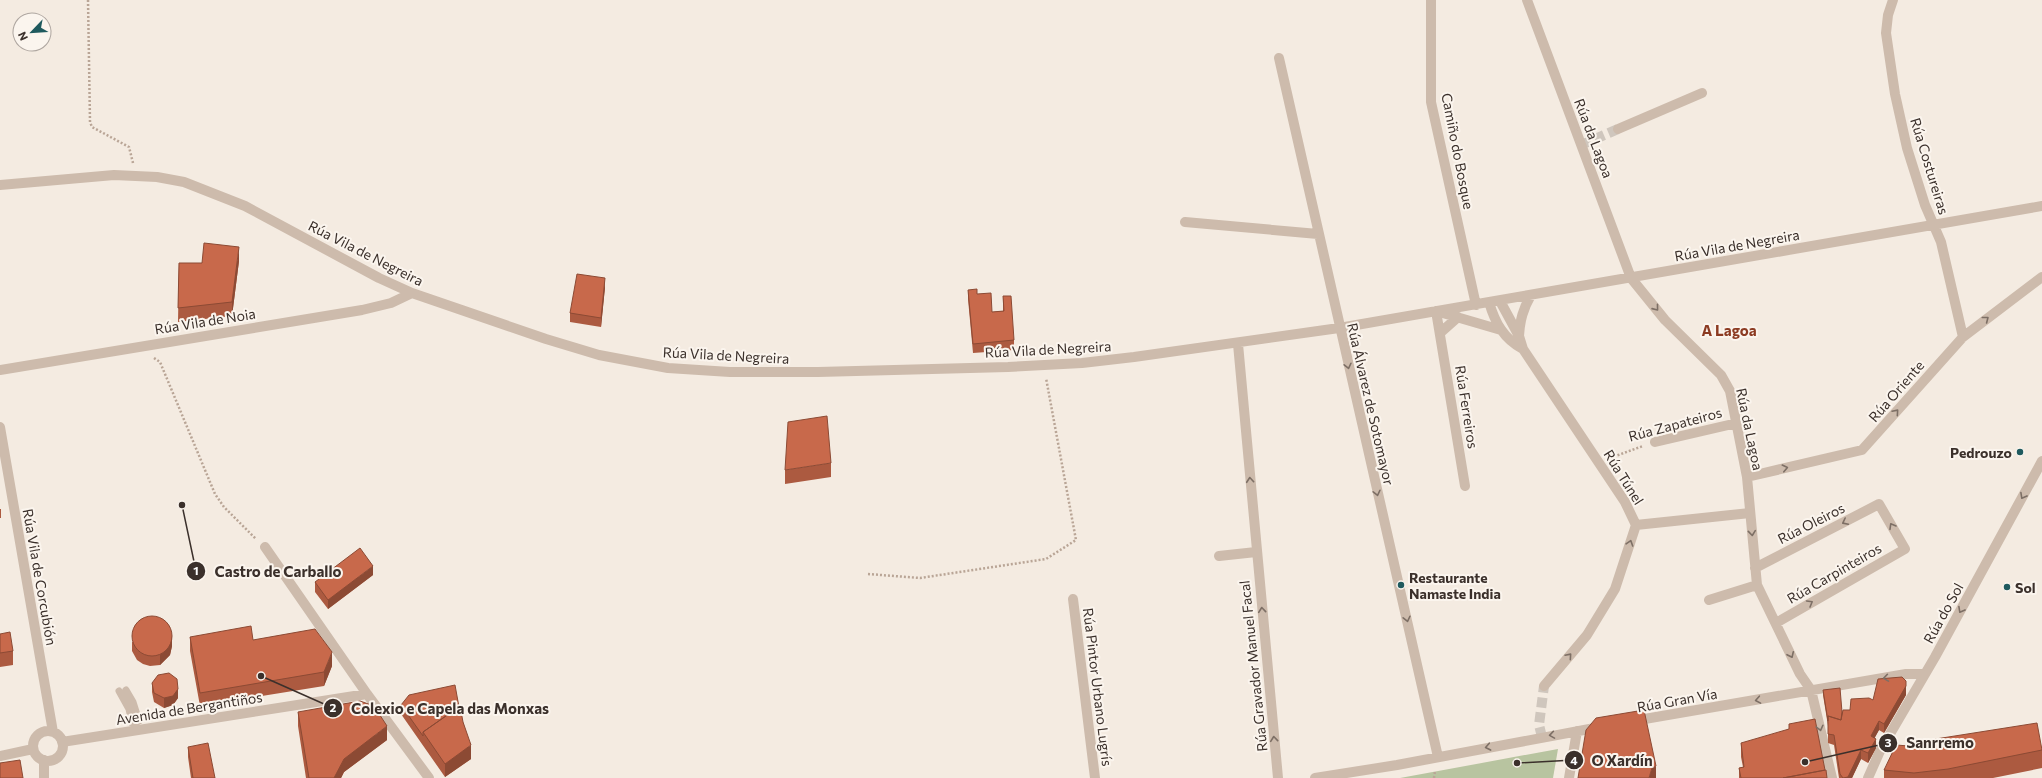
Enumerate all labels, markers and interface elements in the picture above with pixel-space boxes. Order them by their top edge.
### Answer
north arrow [12,12,52,52]
text: N [15,30,30,43]
street label: Camiño do Bosque [1438,91,1478,211]
street label: Rúa da Lagoa [1571,96,1617,180]
street label: Rúa Costureiras [1907,116,1953,216]
street label: Rúa Vila de Negreira [306,217,426,289]
street label: Rúa Vila de Negreira [1673,226,1801,264]
one-way arrow [1651,303,1658,311]
street label: Rúa Vila de Noia [153,305,257,337]
one-way arrow [1982,317,1989,324]
street label: Rúa Álvarez de Sotomayor [1344,321,1398,487]
district label: A Lagoa [1701,321,1757,339]
street label: Rúa Vila de Negreira [984,337,1112,361]
street label: Rúa Vila de Negreira [662,343,790,367]
street label: Rúa Oriente [1865,357,1927,425]
one-way arrow [1344,363,1352,369]
street label: Rúa Ferreiros [1452,364,1482,450]
street label: Rúa da Lagoa [1733,386,1767,472]
street label: Rúa Zapateiros [1626,403,1724,445]
one-way arrow [1891,410,1898,417]
place label: Pedrouzo [1950,444,2012,461]
street label: Rúa Túnel [1600,446,1648,508]
marker: Pedrouzo [2015,447,2025,457]
one-way arrow [1781,465,1788,473]
one-way arrow [1246,477,1255,483]
one-way arrow [1373,490,1381,496]
one-way arrow [2021,491,2028,499]
street label: Rúa Oleiros [1775,499,1847,547]
street label: Rúa Vila de Corcubión [20,507,60,647]
one-way arrow [1841,517,1849,525]
one-way arrow [1890,523,1897,530]
one-way arrow [1747,530,1756,536]
street label: Rúa Carpinteiros [1784,539,1884,607]
one-way arrow [1625,540,1633,547]
callout: Castro de Carballo [186,558,349,585]
text: Castro de Carballo [214,562,342,580]
text: 1 [193,563,199,577]
place label: Restaurante Namaste India [1409,569,1501,602]
place label: Sol [2015,579,2036,596]
street label: Rúa Gravador Manuel Facal [1236,580,1270,752]
marker: Restaurante Namaste India [1396,580,1406,590]
street label: Rúa do Sol [1919,580,1967,646]
marker: Sol [2002,582,2012,592]
one-way arrow [1806,601,1813,608]
one-way arrow [1959,606,1966,613]
street label: Rúa Pintor Urbano Lugrís [1080,607,1116,767]
one-way arrow [1257,607,1266,613]
one-way arrow [1402,616,1410,623]
one-way arrow [1786,650,1794,658]
one-way arrow [1564,654,1571,661]
one-way arrow [1883,673,1889,682]
street label: Rúa Gran Vía [1636,685,1718,715]
street label: Avenida de Bergantiños [115,688,263,728]
callout: Colexio e Capela das Monxas [323,695,557,722]
one-way arrow [1755,695,1761,704]
text: Colexio e Capela das Monxas [351,699,549,717]
text: 2 [330,700,337,714]
one-way arrow [1815,724,1824,731]
callout: Sanrremo [1878,729,1982,756]
one-way arrow [1549,730,1555,739]
text: Sanrremo [1906,733,1974,751]
text: 3 [1885,735,1892,749]
one-way arrow [1270,736,1279,742]
one-way arrow [1485,742,1492,751]
callout: O Xardín [1564,747,1661,774]
text: O Xardín [1591,751,1653,769]
text: 4 [1570,753,1578,767]

